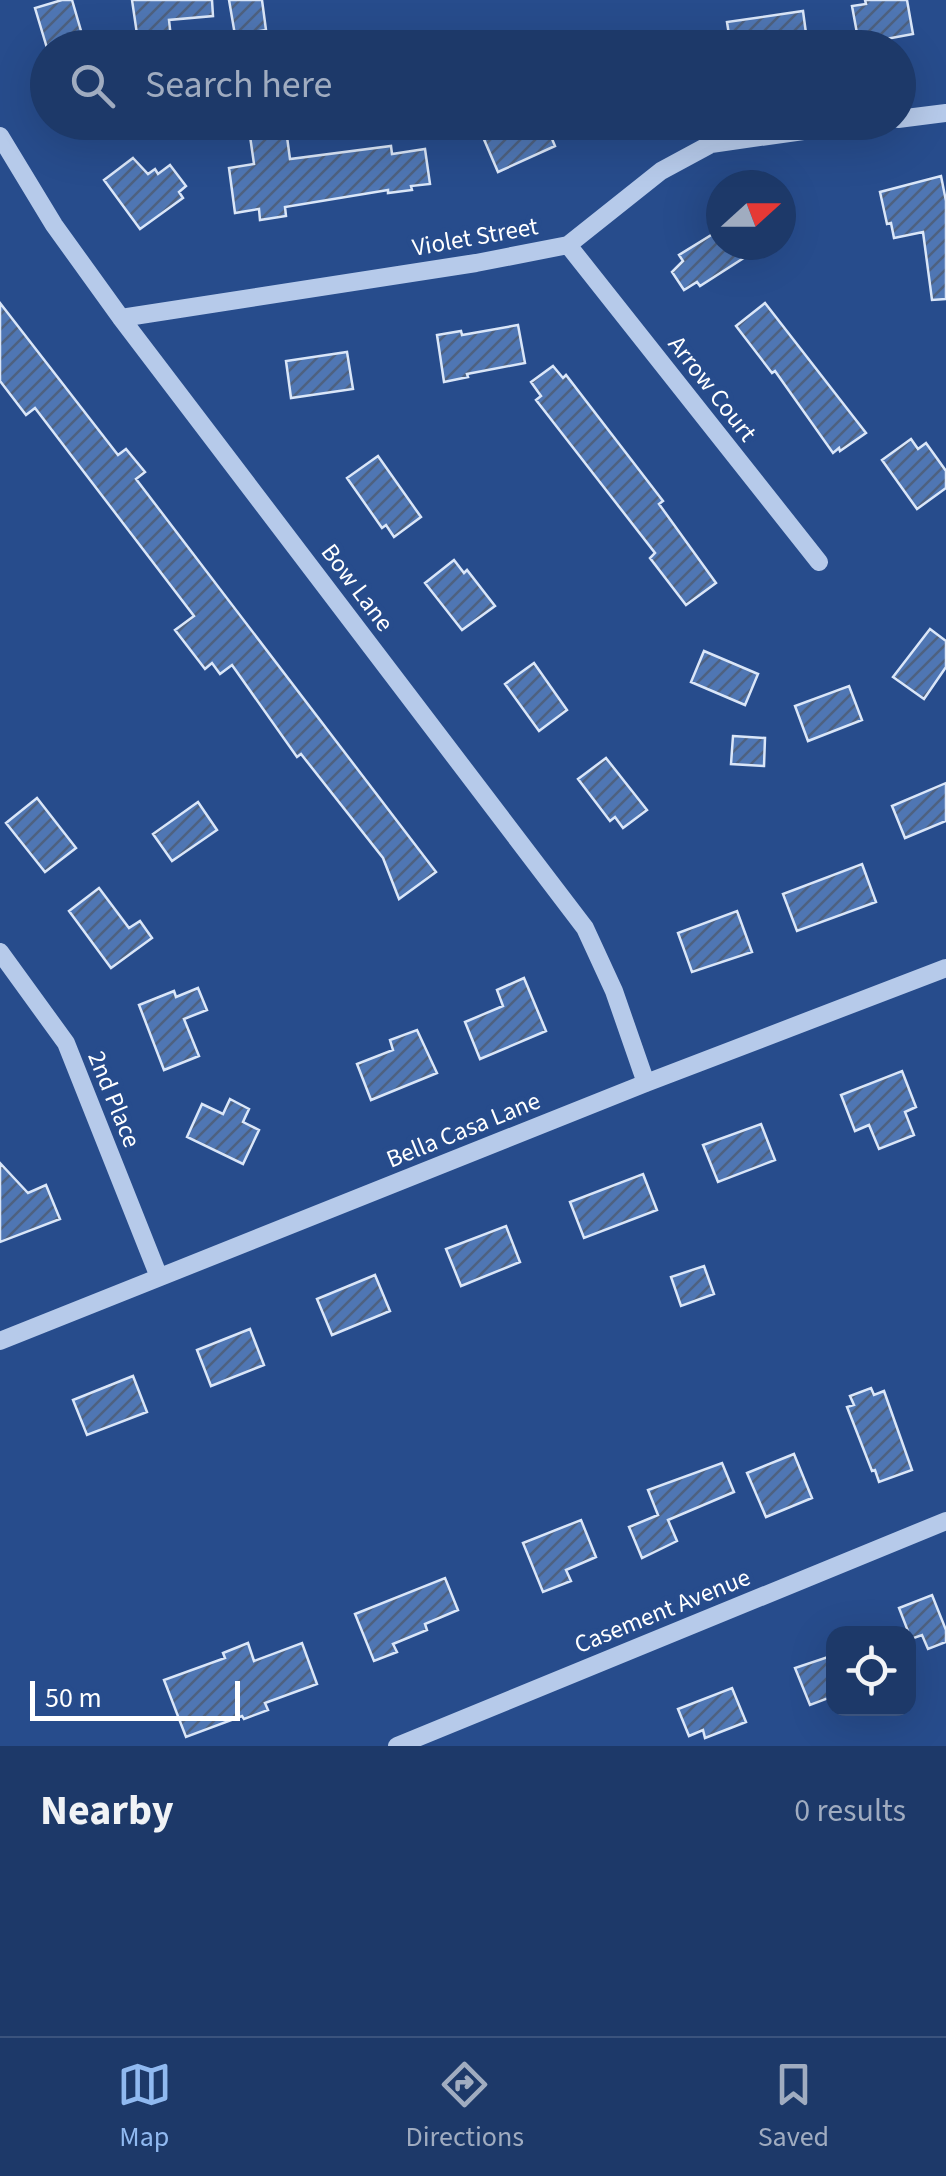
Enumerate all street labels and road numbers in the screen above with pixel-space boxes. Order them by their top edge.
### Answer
street label: Violet Street [409,208,541,266]
street label: Arrow Court [659,328,765,450]
street label: Bow Lane [312,536,402,639]
street label: 2nd Place [78,1046,150,1153]
street label: Bella Casa Lane [381,1083,546,1177]
street label: Casement Avenue [569,1559,756,1663]

